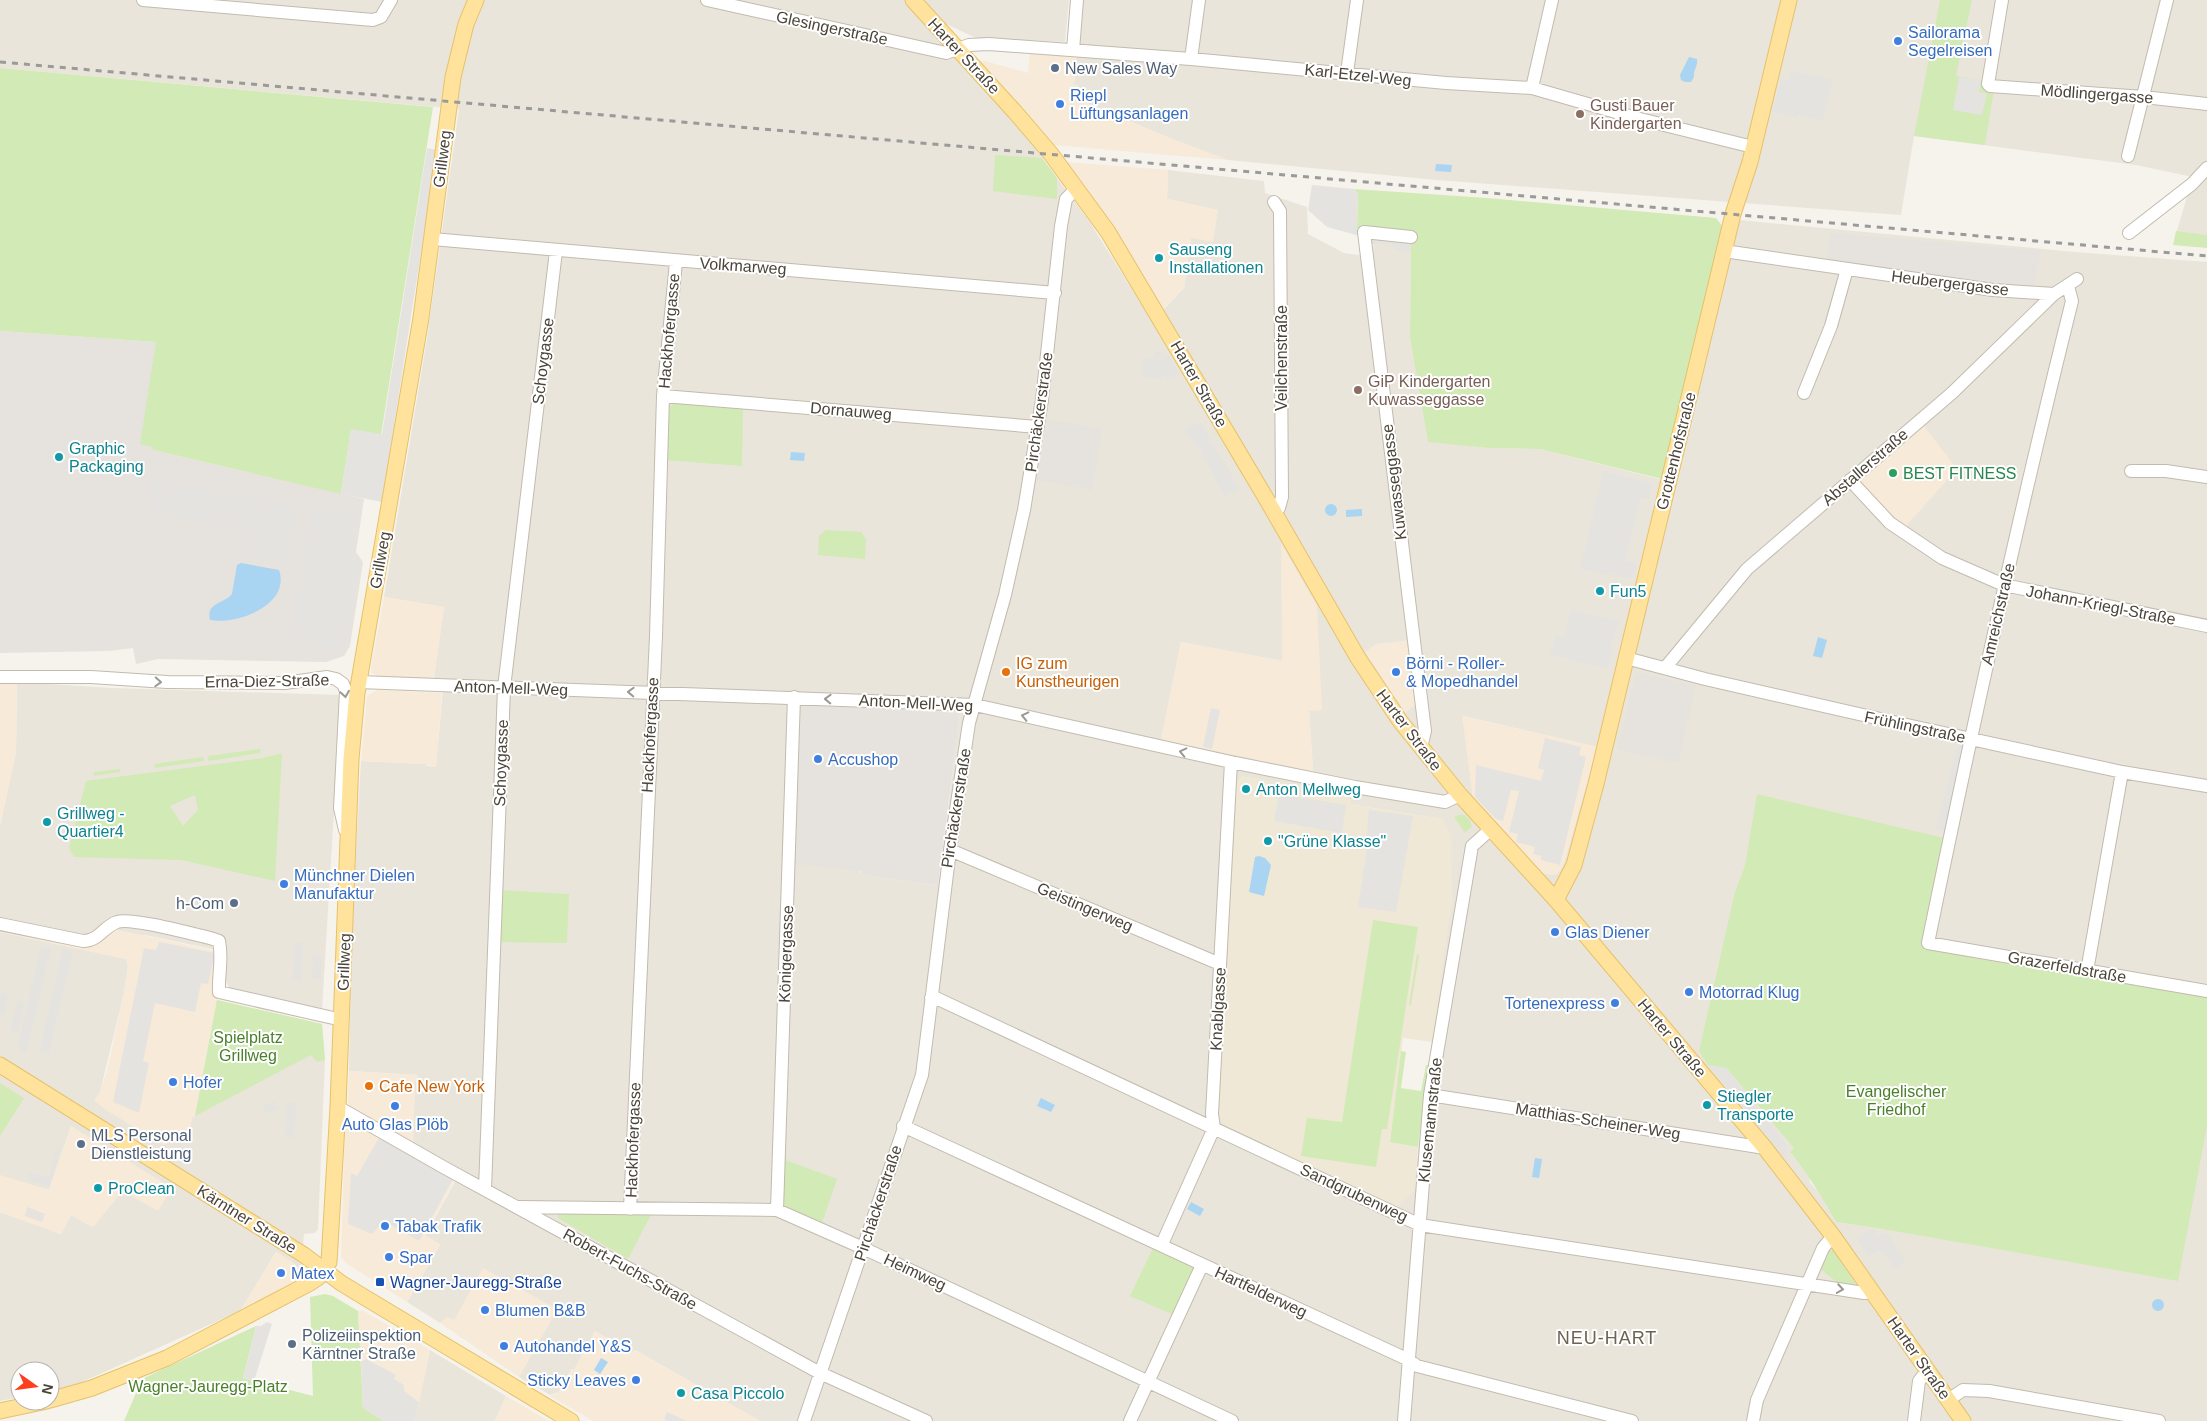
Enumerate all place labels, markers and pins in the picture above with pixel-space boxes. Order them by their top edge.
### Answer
place label: Sailorama Segelreisen [1908,24,1993,59]
marker: Sailorama Segelreisen [1892,35,1904,47]
place label: New Sales Way [1065,60,1177,77]
marker: New Sales Way [1049,62,1061,74]
place label: Riepl Lüftungsanlagen [1070,87,1188,122]
place label: Gusti Bauer Kindergarten [1590,97,1682,132]
marker: Riepl Lüftungsanlagen [1054,98,1066,110]
marker: Gusti Bauer Kindergarten [1574,108,1586,120]
place label: Sauseng Installationen [1169,241,1263,276]
marker: Sauseng Installationen [1153,252,1165,264]
place label: GiP Kindergarten Kuwasseggasse [1368,373,1490,408]
marker: GiP Kindergarten Kuwasseggasse [1352,384,1364,396]
place label: Graphic Packaging [69,440,144,475]
marker: Graphic Packaging [53,451,65,463]
place label: BEST FITNESS [1903,465,2017,482]
marker: BEST FITNESS [1887,467,1899,479]
place label: Fun5 [1610,583,1647,600]
marker: Fun5 [1594,585,1606,597]
place label: IG zum Kunstheurigen [1016,655,1119,690]
place label: Börni - Roller- & Mopedhandel [1406,655,1518,690]
marker: IG zum Kunstheurigen [1000,666,1012,678]
marker: Börni - Roller- & Mopedhandel [1390,666,1402,678]
place label: Accushop [828,751,898,768]
marker: Accushop [812,753,824,765]
place label: Anton Mellweg [1256,781,1361,798]
marker: Anton Mellweg [1240,783,1252,795]
place label: Grillweg - Quartier4 [57,805,125,840]
marker: Grillweg - Quartier4 [41,816,53,828]
place label: "Grüne Klasse" [1278,833,1386,850]
marker: "Grüne Klasse" [1262,835,1274,847]
place label: Münchner Dielen Manufaktur [294,867,415,902]
marker: Münchner Dielen Manufaktur [278,878,290,890]
place label: h-Com [176,895,224,912]
marker: h-Com [228,897,240,909]
place label: Glas Diener [1565,924,1650,941]
marker: Glas Diener [1549,926,1561,938]
place label: Motorrad Klug [1699,984,1800,1001]
marker: Motorrad Klug [1683,986,1695,998]
place label: Tortenexpress [1505,995,1605,1012]
marker: Tortenexpress [1609,997,1621,1009]
place label: Hofer [183,1074,223,1091]
marker: Hofer [167,1076,179,1088]
place label: Cafe New York [379,1078,486,1095]
marker: Cafe New York [363,1080,375,1092]
place label: Stiegler Transporte [1717,1088,1794,1123]
marker: Stiegler Transporte [1701,1099,1713,1111]
marker: Auto Glas Plöb [389,1100,401,1112]
place label: Auto Glas Plöb [342,1116,448,1133]
place label: MLS Personal Dienstleistung [91,1127,192,1162]
marker: MLS Personal Dienstleistung [75,1138,87,1150]
place label: ProClean [108,1180,175,1197]
marker: ProClean [92,1182,104,1194]
place label: Tabak Trafik [395,1218,482,1235]
marker: Tabak Trafik [379,1220,391,1232]
place label: Spar [399,1249,433,1266]
marker: Spar [383,1251,395,1263]
place label: Matex [291,1265,335,1282]
marker: Matex [275,1267,287,1279]
place label: Wagner-Jauregg-Straße [390,1274,562,1291]
marker: Wagner-Jauregg-Straße [374,1276,386,1288]
place label: Blumen B&B [495,1302,586,1319]
marker: Blumen B&B [479,1304,491,1316]
place label: Polizeiinspektion Kärntner Straße [302,1327,421,1362]
marker: Polizeiinspektion Kärntner Straße [286,1338,298,1350]
place label: Autohandel Y&S [514,1338,631,1355]
marker: Autohandel Y&S [498,1340,510,1352]
place label: Sticky Leaves [527,1372,626,1389]
marker: Sticky Leaves [630,1374,642,1386]
place label: Casa Piccolo [691,1385,784,1402]
marker: Casa Piccolo [675,1387,687,1399]

